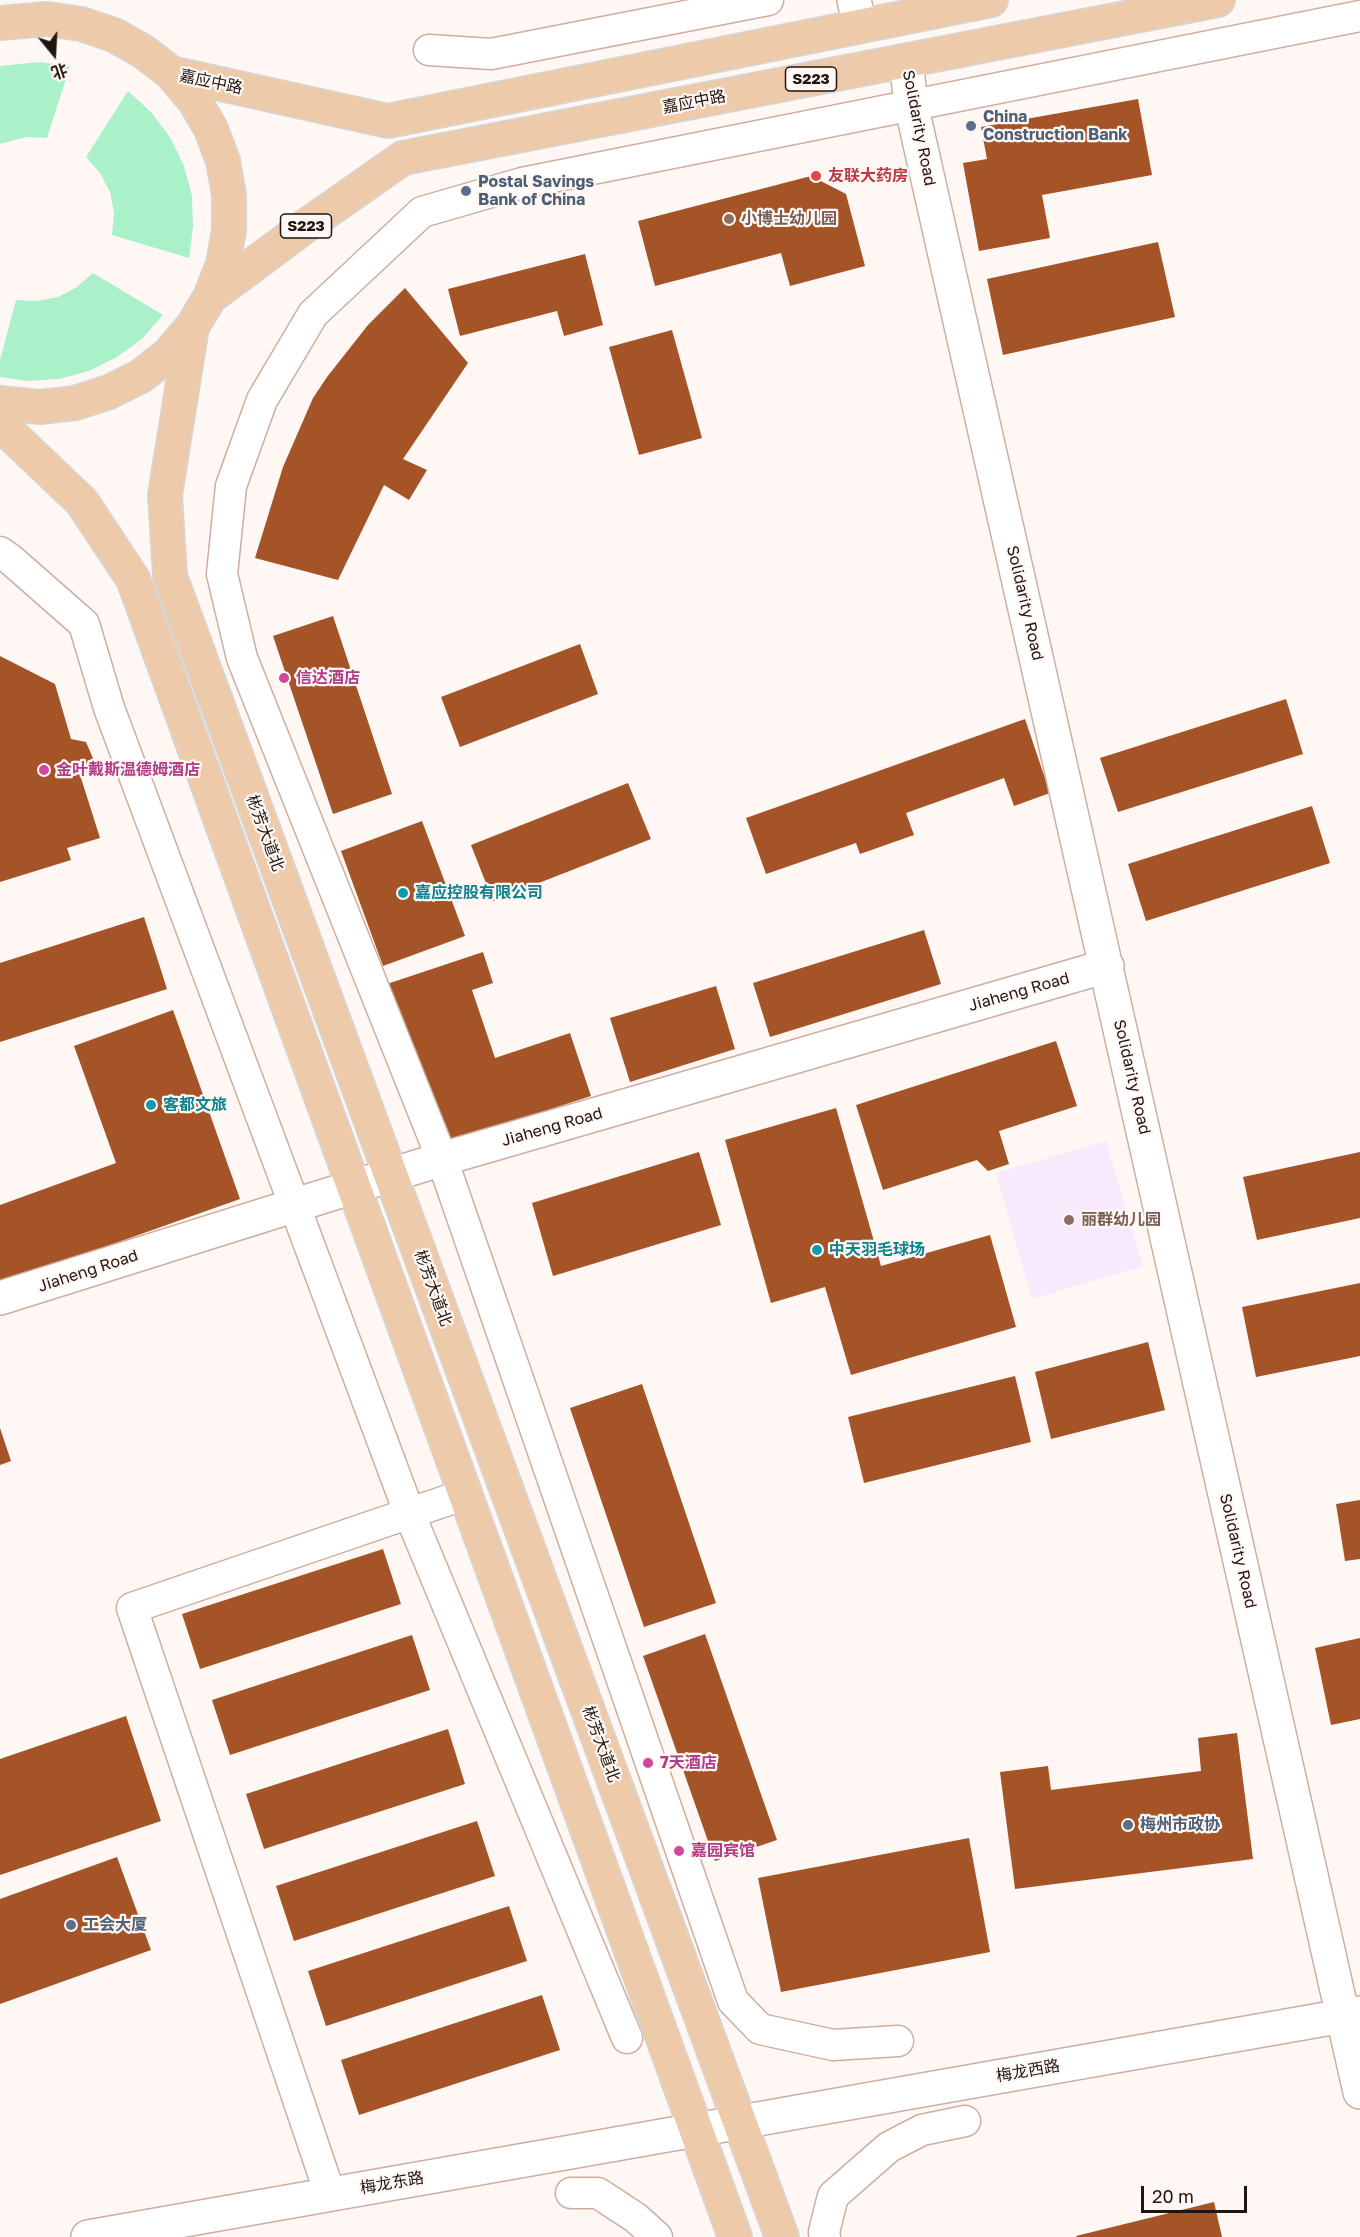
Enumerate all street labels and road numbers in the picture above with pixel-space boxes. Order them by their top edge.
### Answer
street label: 嘉应中路 [178,66,244,98]
road number: S223 [786,67,836,91]
street label: Solidarity Road [898,68,940,188]
street label: 嘉应中路 [661,86,727,118]
road number: S223 [280,214,332,238]
street label: Solidarity Road [1002,544,1048,662]
street label: 彬芳大道北 [242,792,288,874]
street label: Jiaheng Road [966,968,1072,1016]
street label: Solidarity Road [1109,1018,1155,1136]
street label: Jiaheng Road [499,1103,605,1151]
street label: Jiaheng Road [35,1246,141,1296]
street label: 彬芳大道北 [410,1247,456,1329]
street label: Solidarity Road [1215,1492,1261,1610]
street label: 彬芳大道北 [578,1703,624,1785]
street label: 梅龙西路 [995,2056,1061,2086]
street label: 梅龙东路 [359,2168,425,2198]

